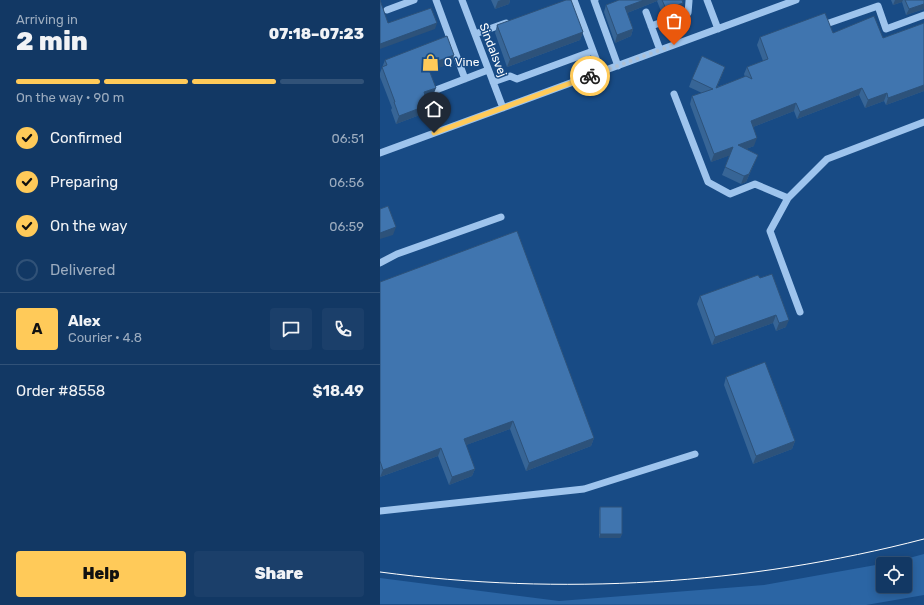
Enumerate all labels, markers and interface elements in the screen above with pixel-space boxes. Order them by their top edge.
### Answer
pin [657,4,691,45]
icon: bag [663,10,685,32]
text: Arriving in [16,12,78,27]
street label: Sindalsvej [476,21,510,79]
text: 07:18–07:23 [269,25,364,43]
text: 2 min [16,26,88,57]
shop icon: Q Vine [421,52,441,72]
place label: Q Vine [444,55,480,69]
courier [570,56,610,96]
icon: bike [579,65,601,87]
text: On the way · 90 m [16,90,124,105]
pin [417,92,451,133]
icon: home [423,98,445,120]
icon: check [16,127,38,149]
text: Confirmed [50,129,122,147]
text: 06:51 [331,131,364,146]
icon: check [16,171,38,193]
text: Preparing [50,173,118,191]
text: 06:56 [329,175,364,190]
icon: check [16,215,38,237]
text: On the way [50,217,128,235]
text: 06:59 [329,219,364,234]
text: Delivered [50,261,115,279]
button: chat [270,308,312,350]
button: phone [322,308,364,350]
text: Alex [68,312,101,330]
text: A [32,320,42,338]
text: Courier · 4.8 [68,330,142,345]
text: Order #8558 [16,382,105,400]
text: $18.49 [312,382,364,400]
button: Help [16,551,186,597]
button: Share [194,551,364,597]
map controls [876,557,912,593]
button: locate [876,557,912,593]

